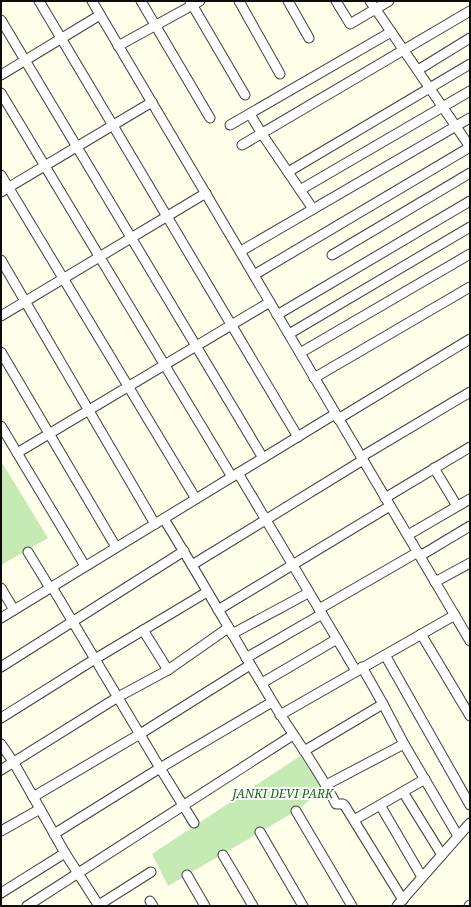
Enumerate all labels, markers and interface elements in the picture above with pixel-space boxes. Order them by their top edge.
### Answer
park label: JANKI DEVI PARK [231,785,335,802]

